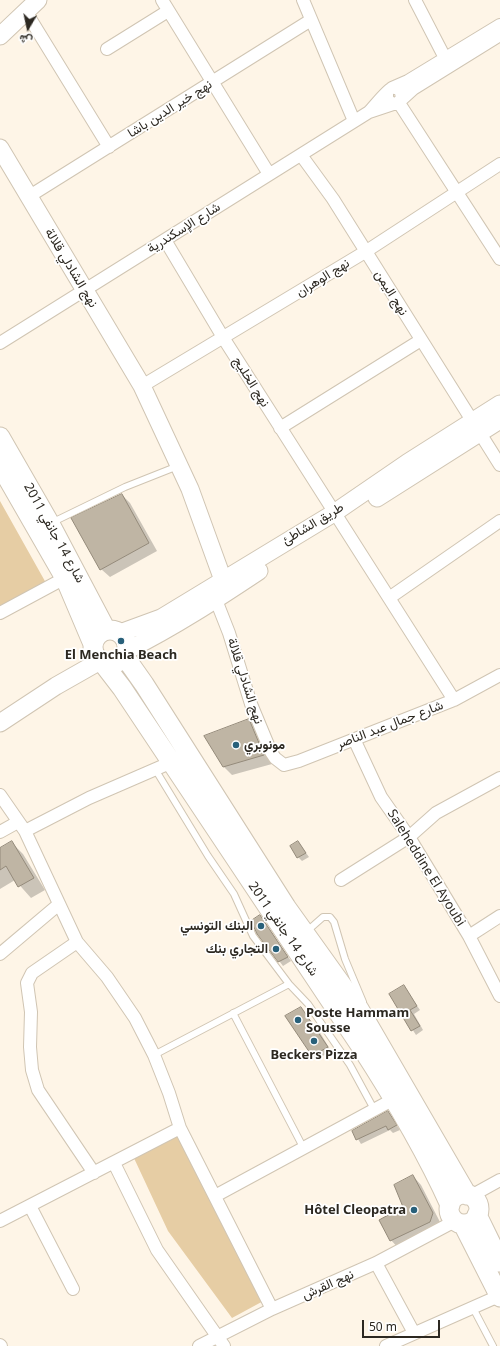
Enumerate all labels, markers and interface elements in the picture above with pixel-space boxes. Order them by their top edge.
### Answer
north arrow [8,8,48,48]
text: ش [18,32,34,49]
street label: نهج خير الدين باشا [125,77,215,141]
street label: شارع الإسكندرية [145,199,223,257]
street label: نهج الشادلي قلالة [41,226,101,310]
street label: نهج الوهران [293,255,353,301]
street label: نهج اليمن [371,267,411,319]
street label: نهج الخليج [229,354,273,410]
street label: شارع 14 جانفي 2011 [20,480,88,586]
street label: طريق الشاطئ [279,500,347,548]
marker: El Menchia Beach [116,636,126,646]
street label: نهج الشادلي قلالة [224,636,266,726]
place label: El Menchia Beach [65,647,177,663]
street label: شارع جمال عبد الناصر [335,698,445,752]
place label: مونوبري [244,737,285,753]
marker: مونوبري [231,740,241,750]
street label: Saleheddine El Ayoubi [384,807,468,929]
street label: شارع 14 جانفي 2011 [245,879,321,979]
place label: البنك التونسي [180,918,253,934]
marker: البنك التونسي [256,921,266,931]
place label: التجاري بنك [206,941,268,957]
marker: التجاري بنك [271,944,281,954]
place label: Poste Hammam Sousse [306,1005,409,1036]
marker: Poste Hammam Sousse [293,1015,303,1025]
marker: Beckers Pizza [309,1036,319,1046]
place label: Beckers Pizza [270,1047,358,1063]
place label: Hôtel Cleopatra [304,1202,406,1218]
marker: Hôtel Cleopatra [409,1205,419,1215]
street label: نهج القرش [300,1267,356,1303]
scale bar [364,1312,442,1338]
text: 50 m [369,1318,397,1335]

